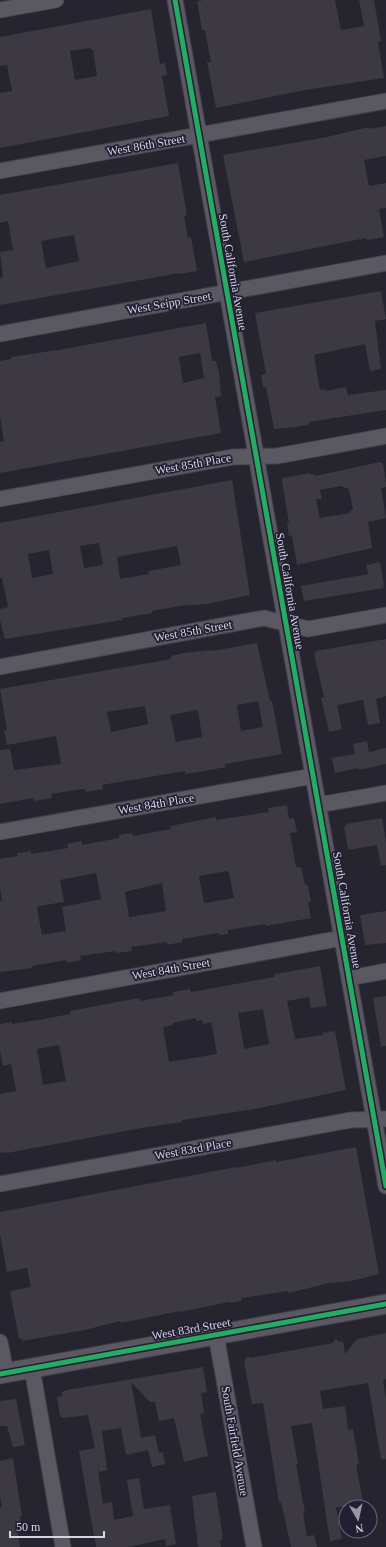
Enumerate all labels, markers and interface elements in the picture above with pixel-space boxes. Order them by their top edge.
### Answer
street label: West 86th Street [106,131,187,159]
street label: South California Avenue [216,212,250,332]
street label: West Seipp Street [126,289,213,317]
street label: West 85th Place [154,450,232,478]
street label: South California Avenue [273,531,307,651]
street label: West 85th Street [153,617,234,645]
street label: West 84th Place [117,790,195,818]
street label: South California Avenue [330,850,364,970]
street label: West 84th Street [131,955,212,983]
street label: West 83rd Place [154,1135,232,1163]
street label: West 83rd Street [151,1315,232,1343]
street label: South Fairfield Avenue [218,1385,252,1497]
north arrow [338,1499,378,1539]
scale bar [10,1513,104,1539]
text: 50 m [16,1520,41,1534]
text: N [355,1522,364,1535]

